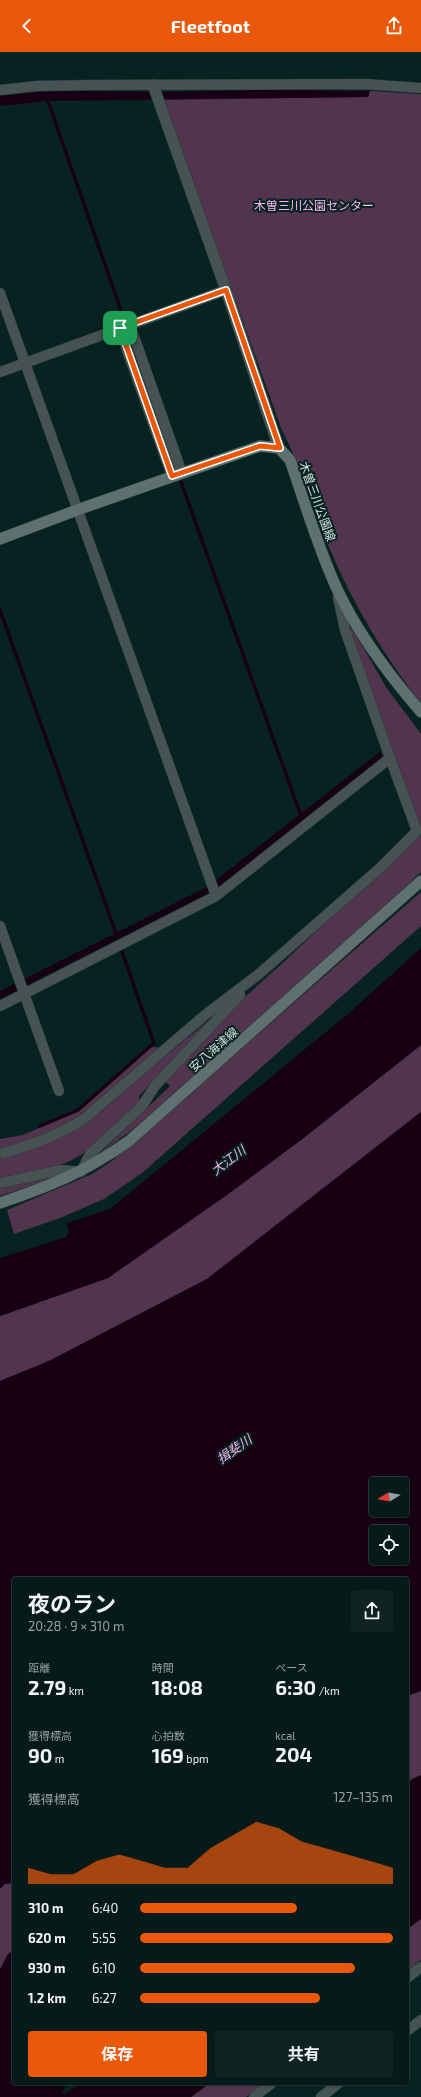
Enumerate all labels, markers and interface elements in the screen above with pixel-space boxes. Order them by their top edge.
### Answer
icon: back [16,15,38,37]
text: Fleetfoot [171,15,250,37]
icon: share [383,15,405,37]
park label: 木曽三川公園センター [254,198,374,212]
pin [103,311,137,345]
icon: arrive [109,317,131,339]
street label: 木曽三川公園線 [297,459,339,543]
street label: 安八海津線 [186,1024,240,1074]
water label: 大江川 [208,1141,250,1178]
water label: 揖斐川 [213,1430,256,1467]
north arrow [369,1477,409,1517]
map controls [369,1477,409,1565]
button: locate [369,1525,409,1565]
text: 夜のラン [28,1590,116,1616]
button: share [351,1590,393,1632]
text: 20:28 · 9 × 310 m [28,1618,124,1634]
text: 距離 [28,1661,50,1674]
text: 時間 [152,1661,174,1674]
text: ペース [275,1661,308,1674]
text: 2.79 [28,1675,66,1699]
text: 18:08 [152,1675,203,1699]
text: 6:30 [275,1675,316,1699]
text: km [66,1684,84,1697]
text: /km [316,1684,340,1697]
text: 獲得標高 [28,1729,72,1742]
text: 心拍数 [152,1729,185,1742]
text: kcal [275,1729,295,1742]
text: 204 [275,1742,312,1766]
text: 90 [28,1743,52,1767]
text: 169 [152,1743,184,1767]
text: m [52,1752,65,1765]
text: bpm [184,1752,209,1765]
text: 127–135 m [333,1789,393,1805]
text: 獲得標高 [28,1791,80,1807]
text: 310 m [28,1900,63,1916]
text: 6:40 [92,1900,118,1916]
text: 620 m [28,1930,66,1946]
text: 5:55 [92,1930,116,1946]
text: 930 m [28,1960,66,1976]
text: 6:10 [92,1960,116,1976]
text: 1.2 km [28,1990,66,2006]
text: 6:27 [92,1990,116,2006]
button: 保存 [28,2031,207,2077]
button: 共有 [215,2031,393,2077]

